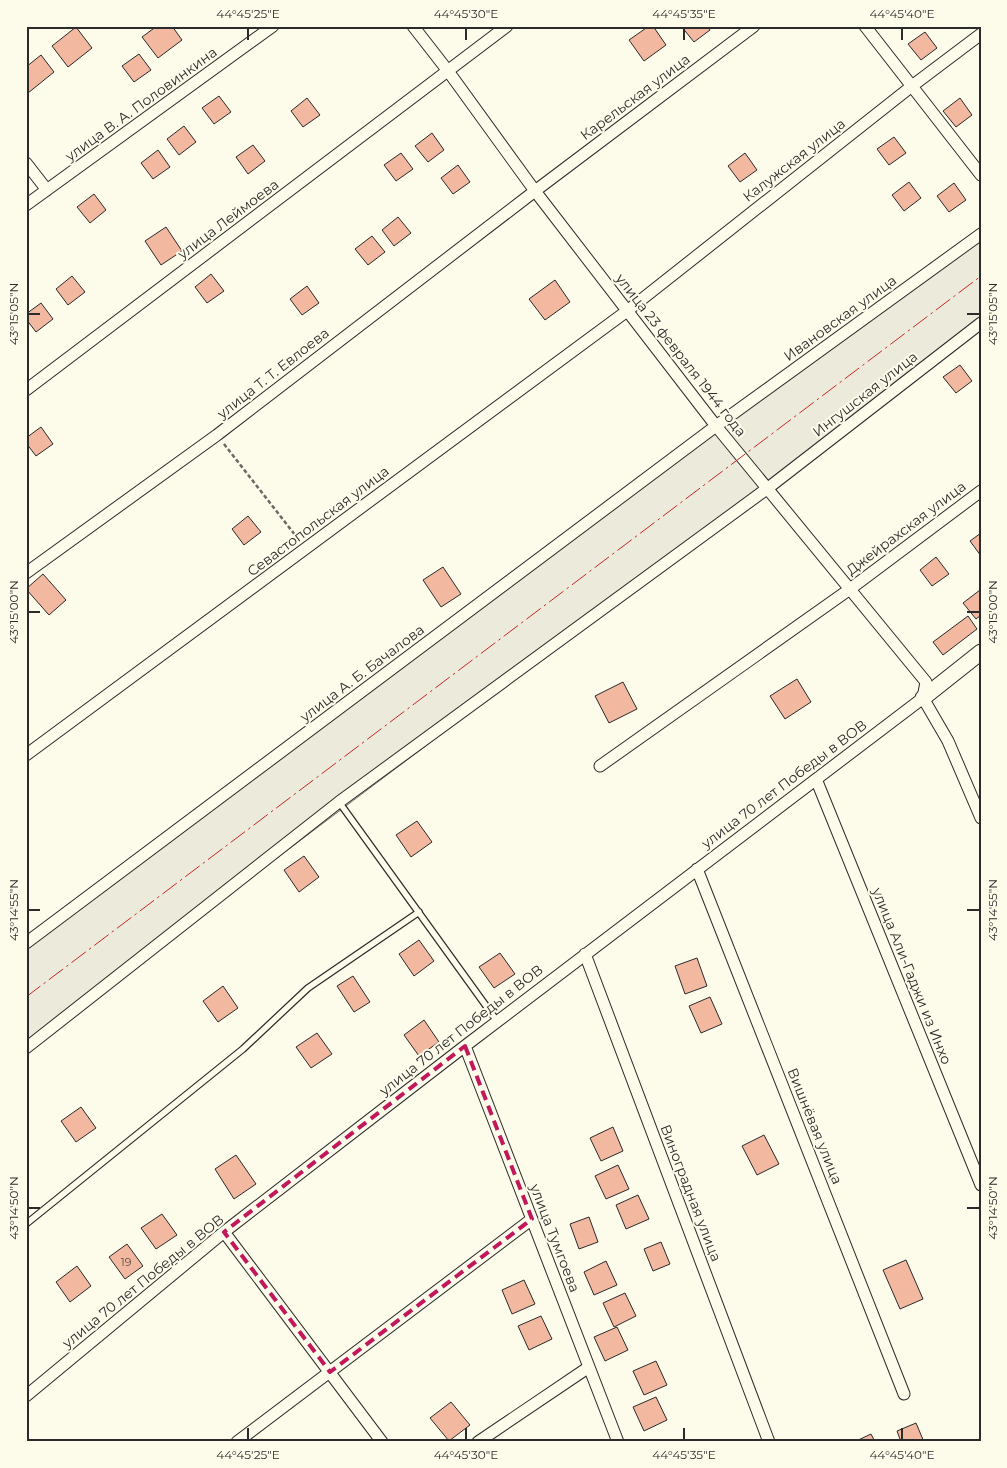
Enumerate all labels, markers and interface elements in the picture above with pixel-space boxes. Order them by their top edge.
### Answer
text: 44°45'25"E [216,6,280,21]
text: 44°45'30"E [434,6,498,21]
text: 44°45'35"E [652,6,716,21]
text: 44°45'40"E [869,6,935,21]
street label: улица В. А. Половинкина [61,43,220,166]
street label: Карельская улица [577,50,693,144]
street label: Калужская улица [739,114,849,206]
street label: улица Леймоева [173,175,282,263]
street label: улица 23 февраля 1944 года [611,269,750,440]
street label: Ивановская улица [780,271,900,365]
text: 43°15'05"N [6,283,21,345]
text: 43°15'05"N [985,283,1000,345]
street label: улица Т. Т. Евлоева [213,324,333,423]
street label: Ингушская улица [809,347,921,441]
street label: Севастопольская улица [244,462,392,580]
street label: Джейрахская улица [843,477,969,579]
text: 43°15'00"N [6,580,21,644]
text: 43°15'00"N [985,580,1000,644]
street label: улица А. Б. Бачалова [295,620,428,726]
street label: улица 70 лет Победы в ВОВ [697,716,870,853]
text: 43°14'55"N [6,879,21,941]
text: 43°14'55"N [985,879,1000,941]
street label: улица Али-Гаджи из Инхо [868,884,956,1067]
street label: улица 70 лет Победы в ВОВ [375,960,546,1100]
street label: Вишнёвая улица [783,1065,847,1187]
street label: Виноградная улица [657,1122,725,1264]
text: 43°14'50"N [6,1176,21,1240]
text: 43°14'50"N [985,1176,1000,1240]
street label: улица Тумгоева [526,1180,584,1295]
street label: улица 70 лет Победы в ВОВ [58,1210,227,1352]
house number: 19 [121,1255,132,1269]
text: 44°45'25"E [216,1447,280,1462]
text: 44°45'30"E [434,1447,498,1462]
text: 44°45'35"E [652,1447,716,1462]
text: 44°45'40"E [869,1447,935,1462]

